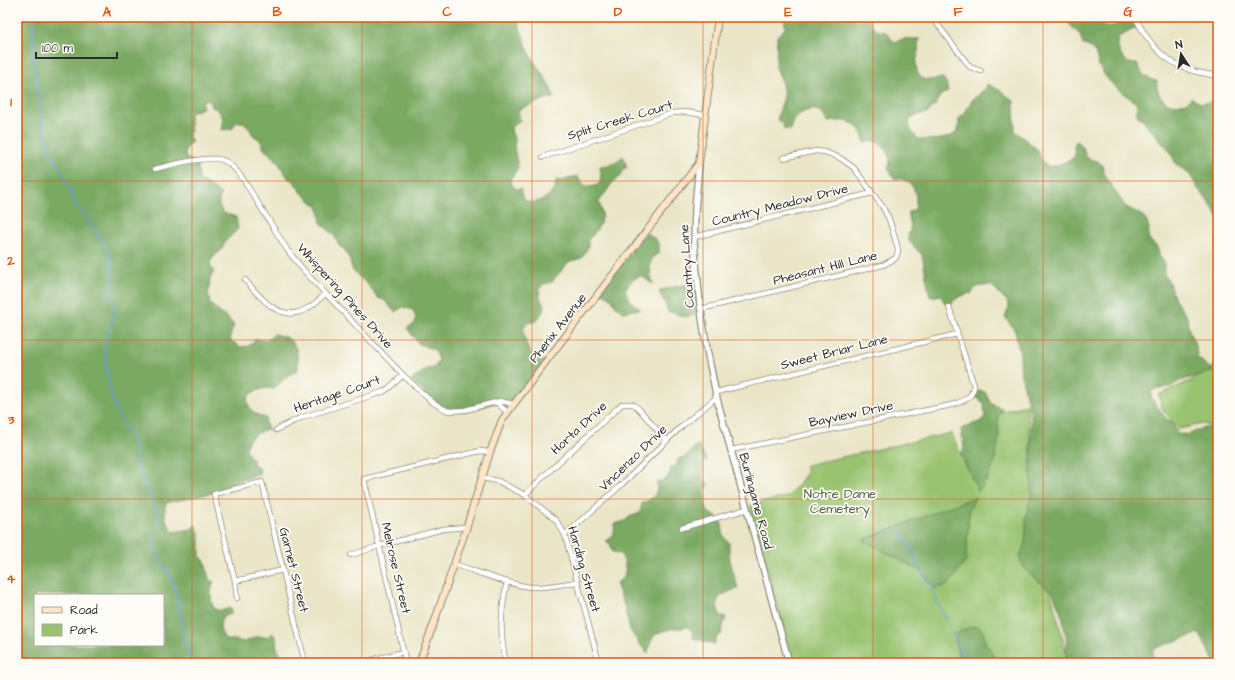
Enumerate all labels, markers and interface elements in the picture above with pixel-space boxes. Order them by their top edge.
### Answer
text: A [103,3,112,21]
text: B [272,3,282,21]
text: C [442,3,452,21]
text: D [614,3,623,21]
text: E [784,3,792,21]
text: F [953,3,963,21]
text: G [1123,3,1133,21]
scale bar [36,34,117,60]
north arrow [1161,34,1201,74]
text: N [1174,37,1184,53]
text: 100 m [42,40,73,57]
text: 1 [10,93,12,111]
street label: Split Creek Court [565,95,676,145]
street label: Country Meadow Drive [710,179,850,232]
street label: Country Lane [675,224,700,308]
street label: Whispering Pines Drive [292,240,397,353]
street label: Pheasant Hill Lane [771,246,879,290]
text: 2 [6,252,15,270]
street label: Phenix Avenue [525,289,591,367]
street label: Sweet Briar Lane [778,330,890,374]
street label: Heritage Court [291,371,384,418]
street label: Bayview Drive [807,396,895,433]
street label: Horta Drive [547,397,611,459]
text: 3 [7,411,15,429]
street label: Vincenzo Drive [595,421,671,495]
street label: Burlingame Road [734,451,778,552]
park label: Notre Dame Cemetery [804,485,876,519]
street label: Melrose Street [377,521,415,616]
street label: Harding Street [562,524,605,615]
street label: Garnet Street [275,526,313,615]
text: 4 [7,570,16,588]
legend [34,594,164,646]
text: Road [70,602,98,619]
text: Park [70,622,98,639]

